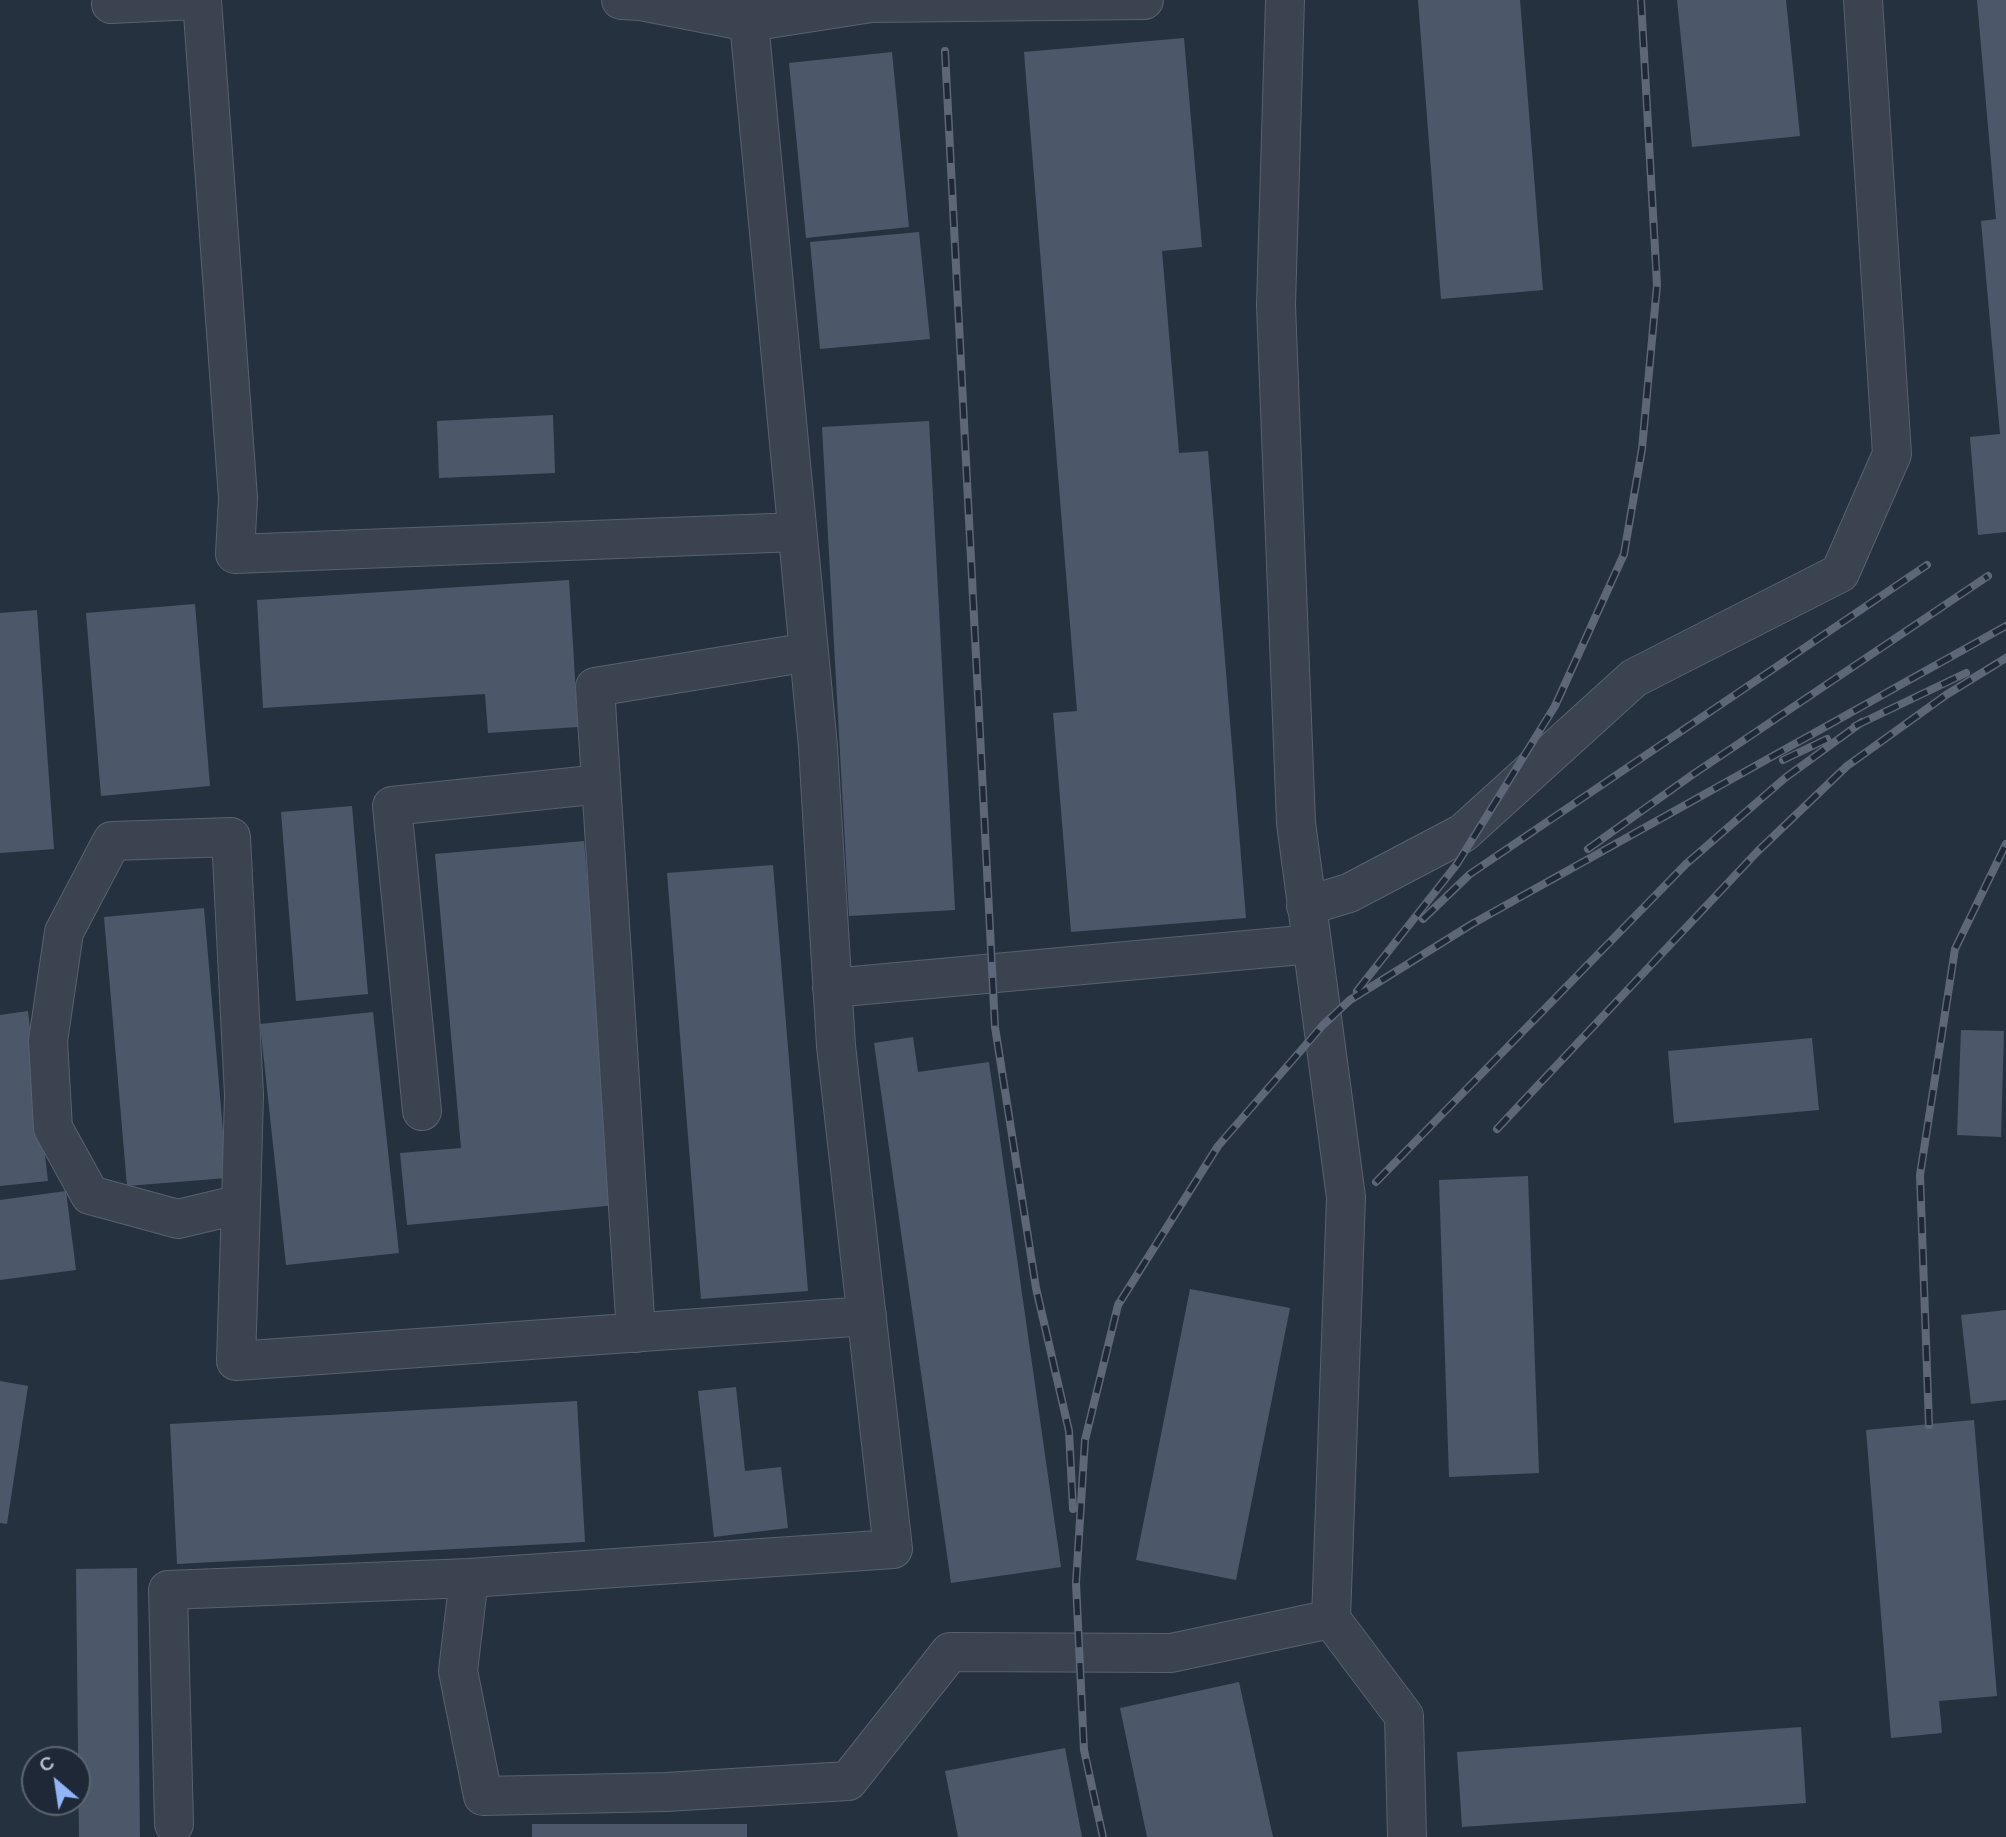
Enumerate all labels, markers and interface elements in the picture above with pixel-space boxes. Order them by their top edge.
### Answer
north arrow [21,1746,91,1816]
text: С [35,1751,58,1777]

